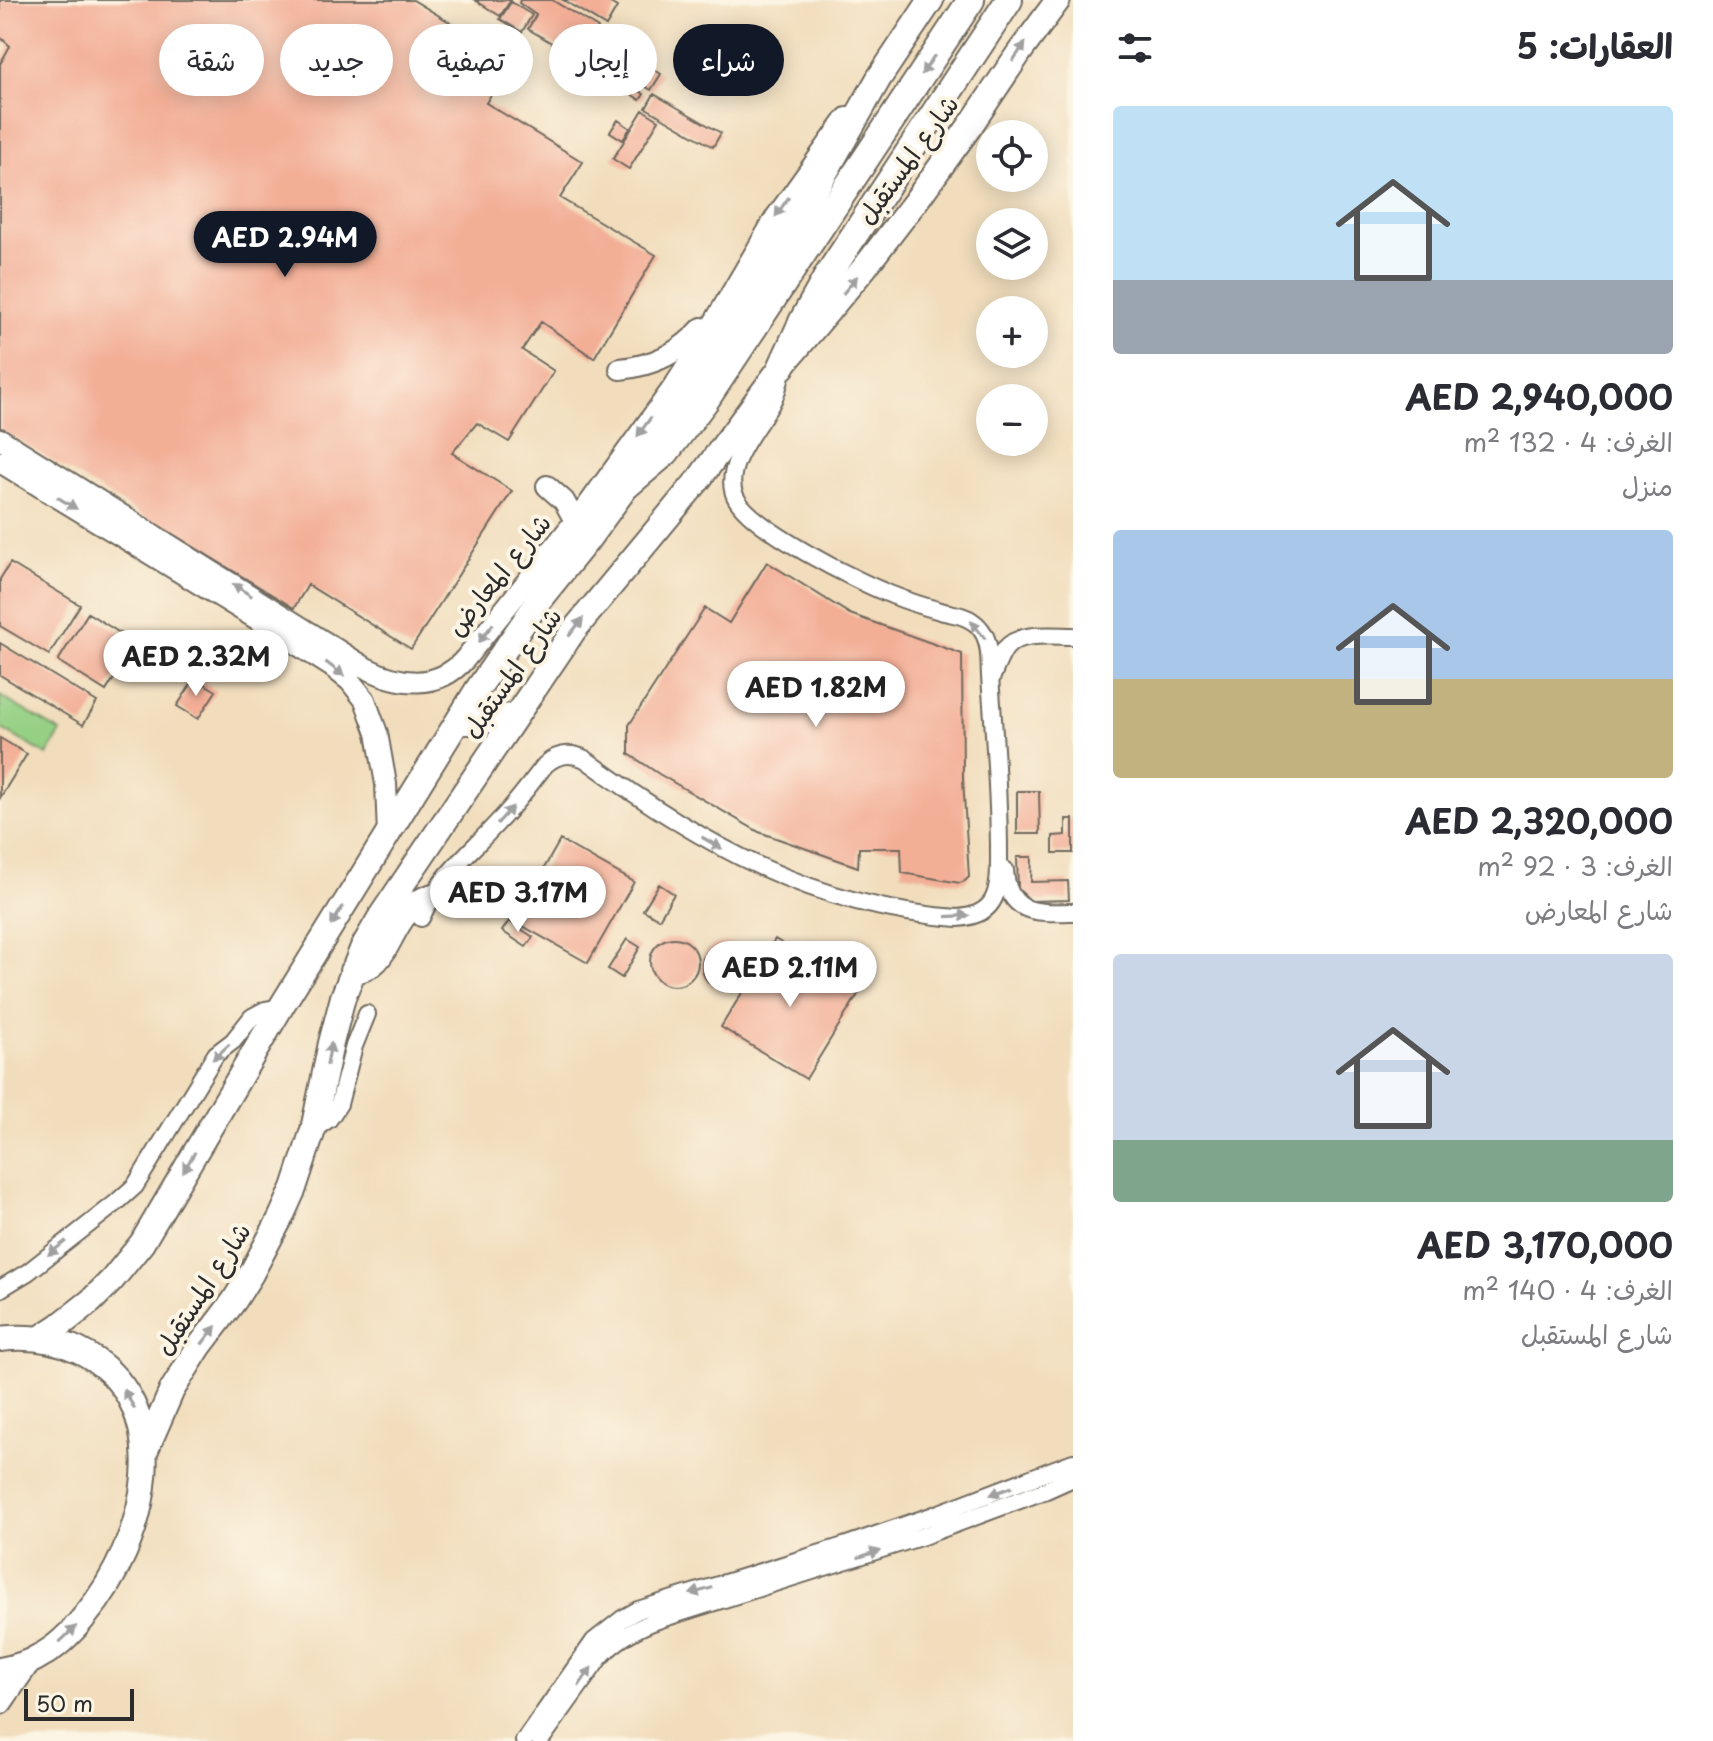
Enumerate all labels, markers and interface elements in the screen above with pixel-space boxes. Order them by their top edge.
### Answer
text: العقارات: 5 [1516,19,1673,71]
chip: شقة [159,24,264,96]
chip: جديد [280,24,393,96]
chip: تصفية [409,24,533,96]
chip: إيجار [549,24,657,96]
chip: شراء [673,24,784,96]
icon: filters [1113,26,1157,70]
one-way arrow [1011,42,1026,63]
one-way arrow [921,54,936,76]
street label: شارع المستقبل [846,86,967,232]
map controls [976,120,1048,456]
button: locate [976,120,1048,192]
icon: home [1321,158,1465,302]
one-way arrow [775,197,790,218]
button: layers [976,208,1048,280]
pin: AED 2.94M [193,211,377,279]
text: AED 2.94M [212,217,358,256]
one-way arrow [841,275,858,295]
button: + [976,296,1048,368]
text: AED 2,940,000 [1405,370,1673,422]
button: − [976,384,1048,456]
one-way arrow [636,417,652,437]
text: الغرف: 4 · 132 m² [1464,422,1673,461]
text: منزل [1622,466,1673,505]
one-way arrow [56,495,78,509]
street label: شارع المعارض [436,504,560,644]
icon: home [1321,582,1465,726]
one-way arrow [231,584,253,598]
street label: شارع المستقبل [451,599,570,746]
one-way arrow [568,617,584,637]
one-way arrow [970,620,987,640]
one-way arrow [478,623,494,643]
pin: AED 2.32M [104,630,288,698]
text: AED 2.32M [121,636,271,675]
one-way arrow [325,661,345,677]
pin: AED 1.82M [724,661,908,729]
text: AED 1.82M [745,667,887,706]
text: AED 2,320,000 [1405,794,1673,846]
one-way arrow [496,805,514,825]
one-way arrow [701,836,723,850]
text: الغرف: 3 · 92 m² [1477,846,1673,885]
pin: AED 3.17M [426,866,610,934]
text: AED 3.17M [448,872,588,911]
text: شارع المعارض [1525,890,1673,929]
one-way arrow [331,905,345,927]
one-way arrow [946,909,971,922]
pin: AED 2.11M [698,941,882,1009]
text: AED 2.11M [722,947,858,986]
icon: home [1321,1006,1465,1150]
one-way arrow [323,1041,336,1066]
one-way arrow [212,1043,232,1060]
one-way arrow [182,1151,196,1174]
street label: شارع المستقبل [144,1214,260,1363]
text: AED 3,170,000 [1417,1218,1673,1270]
one-way arrow [47,1240,67,1256]
text: الغرف: 4 · 140 m² [1462,1270,1673,1309]
text: شارع المستقبل [1521,1314,1673,1353]
one-way arrow [200,1325,216,1345]
one-way arrow [122,1388,136,1410]
one-way arrow [988,1485,1012,1498]
one-way arrow [857,1547,881,1559]
one-way arrow [688,1585,712,1598]
one-way arrow [58,1626,77,1644]
one-way arrow [577,1667,592,1688]
scale bar [24,1685,134,1721]
text: 50 m [36,1686,93,1719]

